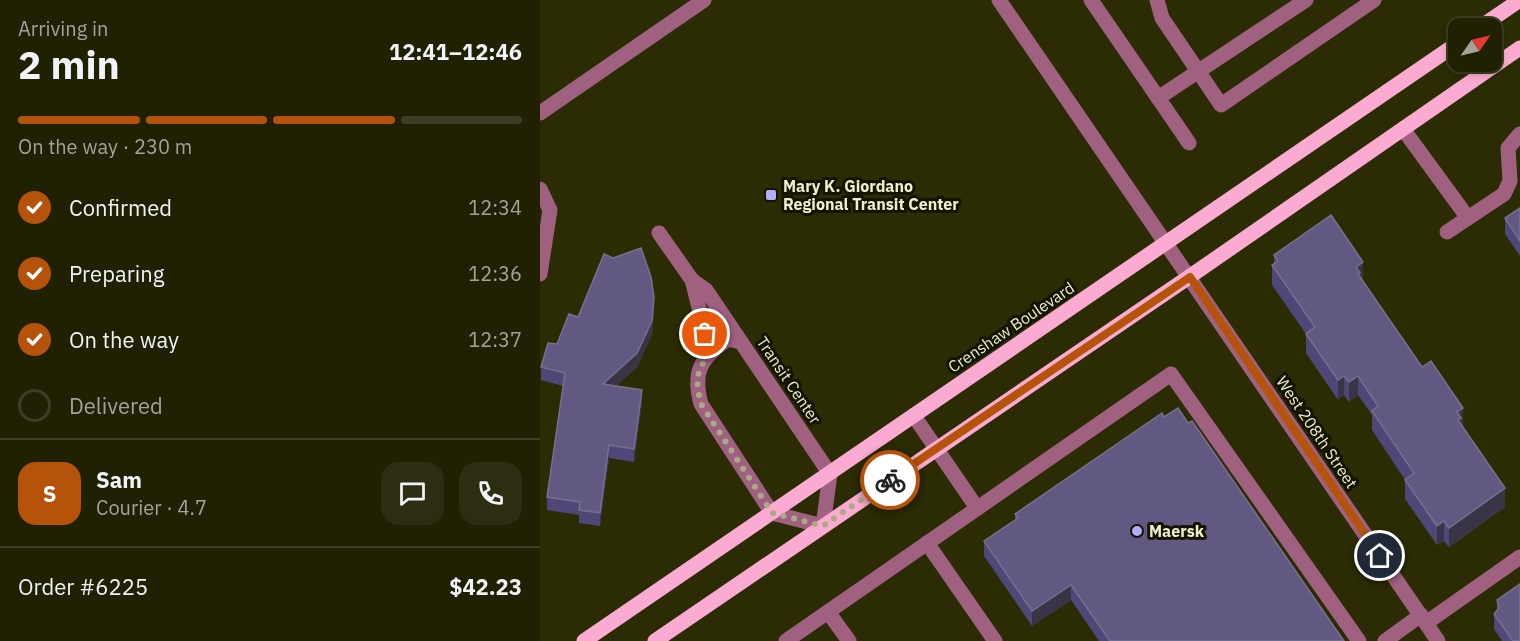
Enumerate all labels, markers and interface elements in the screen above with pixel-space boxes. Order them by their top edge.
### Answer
text: Arriving in [18,15,108,42]
north arrow [1448,18,1502,72]
map controls [1448,18,1502,72]
text: 12:41–12:46 [389,37,522,66]
text: 2 min [18,39,120,90]
text: On the way · 230 m [18,133,192,160]
place label: Mary K. Giordano Regional Transit Center [783,176,959,214]
marker: Mary K. Giordano Regional Transit Center [764,188,778,202]
icon: check [18,191,51,224]
text: Confirmed [69,193,172,222]
text: 12:34 [468,194,522,221]
icon: check [18,257,51,290]
text: Preparing [69,259,164,288]
text: 12:36 [468,260,522,287]
street label: Crenshaw Boulevard [944,277,1078,377]
pin [679,308,730,359]
icon: bag [688,317,721,350]
icon: check [18,323,51,356]
text: On the way [69,325,179,354]
text: 12:37 [468,326,522,353]
street label: Transit Center [752,333,826,428]
street label: West 208th Street [1272,372,1362,492]
text: Delivered [69,391,163,420]
courier [860,450,920,510]
button: chat [381,462,444,525]
button: phone [459,462,522,525]
icon: bike [874,464,907,497]
text: Sam [96,465,142,494]
text: S [43,479,56,508]
text: Courier · 4.7 [96,494,207,521]
place label: Maersk [1149,521,1205,541]
marker: Maersk [1130,524,1144,538]
pin [1354,530,1405,581]
icon: home [1363,539,1396,572]
text: Order #6225 [18,572,148,601]
text: $42.23 [449,572,522,601]

